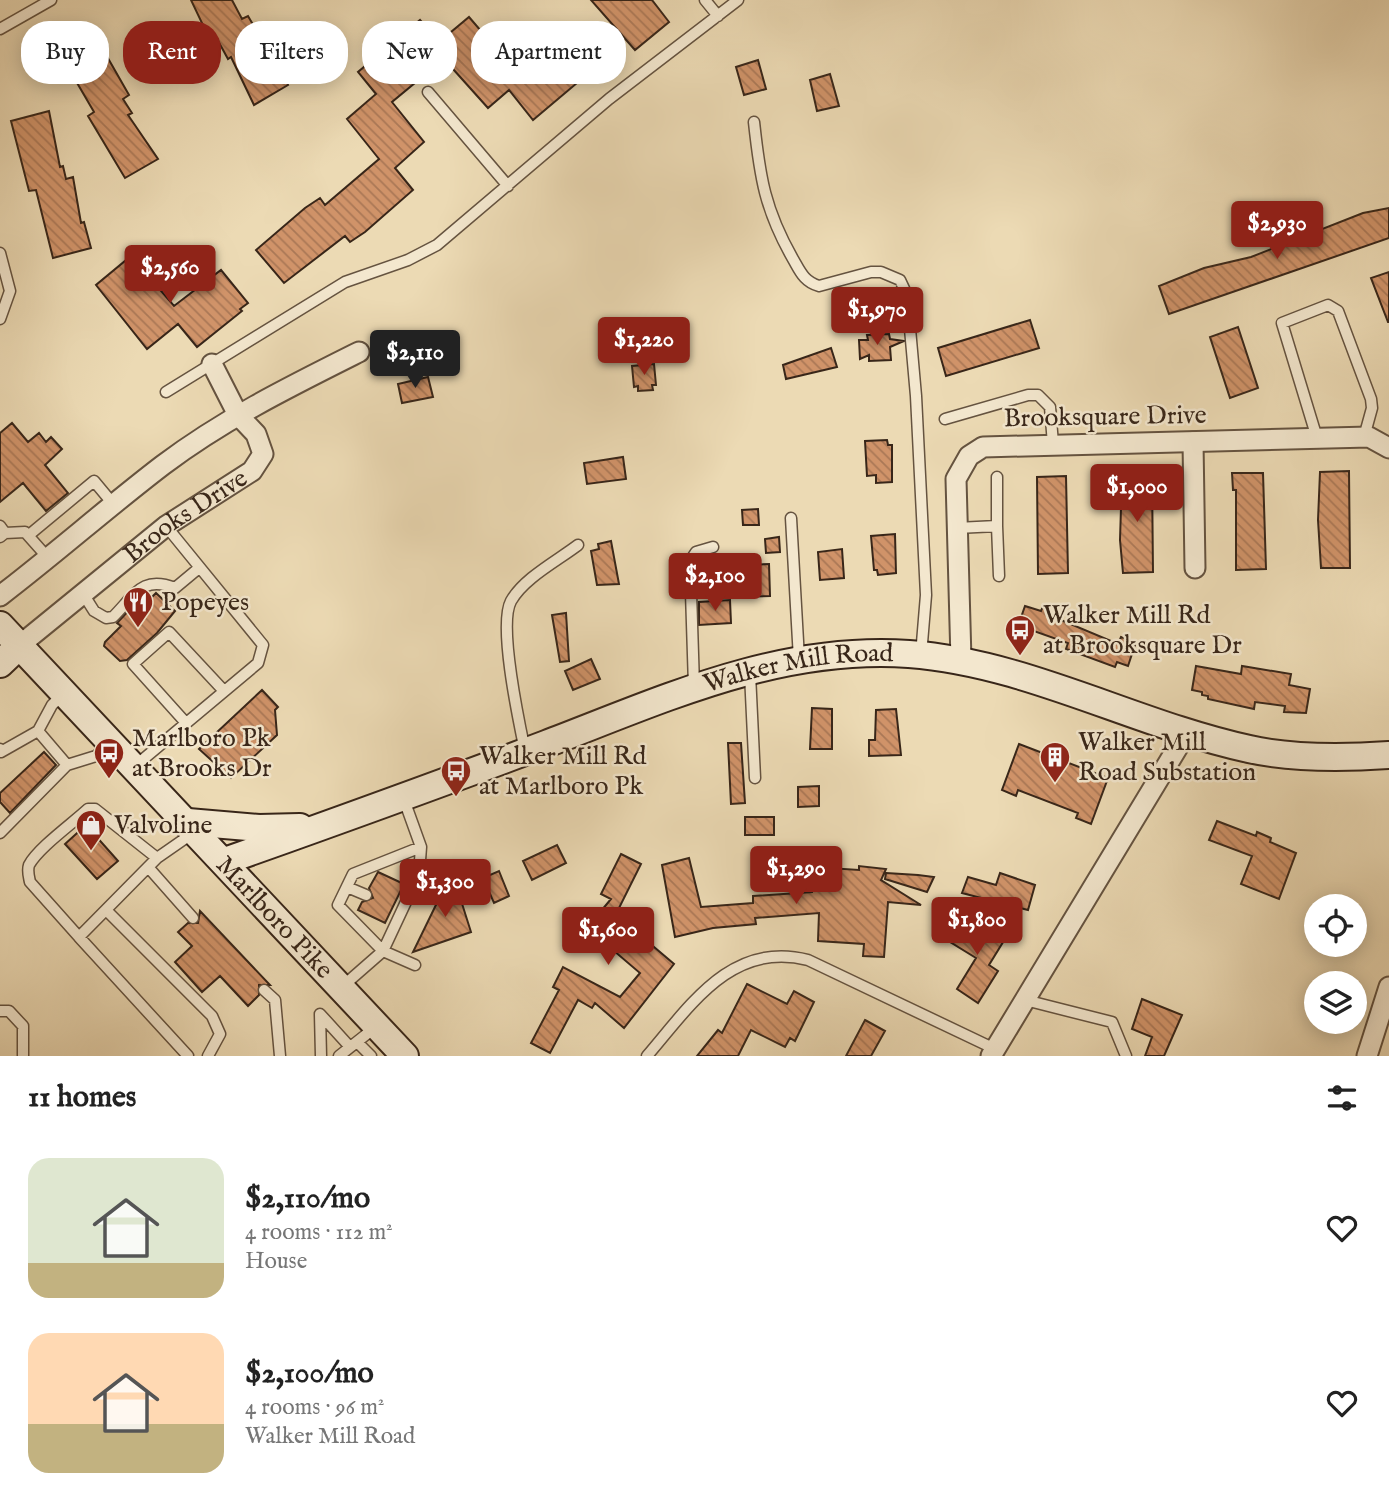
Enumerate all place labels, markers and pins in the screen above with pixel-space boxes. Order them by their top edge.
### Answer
pin: $2,930 [1220,202,1334,261]
pin: $2,560 [113,246,227,305]
pin: $1,970 [820,288,934,347]
pin: $1,220 [587,318,701,377]
pin: $2,110 [358,330,472,390]
pin: $1,000 [1080,464,1194,524]
pin: $2,100 [658,554,772,613]
restaurant icon: Popeyes [121,585,155,629]
place label: Popeyes [161,586,249,619]
place label: Walker Mill Rd at Brooksquare Dr [1043,599,1242,662]
bus stop icon: Walker Mill Rd at Brooksquare Dr [1003,613,1037,657]
place label: Marlboro Pk at Brooks Dr [132,722,272,785]
place label: Walker Mill Road Substation [1078,726,1256,789]
bus stop icon: Marlboro Pk at Brooks Dr [92,736,126,780]
place label: Walker Mill Rd at Marlboro Pk [479,740,646,803]
building icon: Walker Mill Road Substation [1038,740,1072,784]
bus stop icon: Walker Mill Rd at Marlboro Pk [439,754,473,798]
shop icon: Valvoline [74,808,108,852]
place label: Valvoline [113,809,213,842]
pin: $1,290 [739,846,853,906]
pin: $1,300 [388,860,502,919]
pin: $1,800 [920,898,1034,957]
pin: $1,600 [551,908,665,967]

